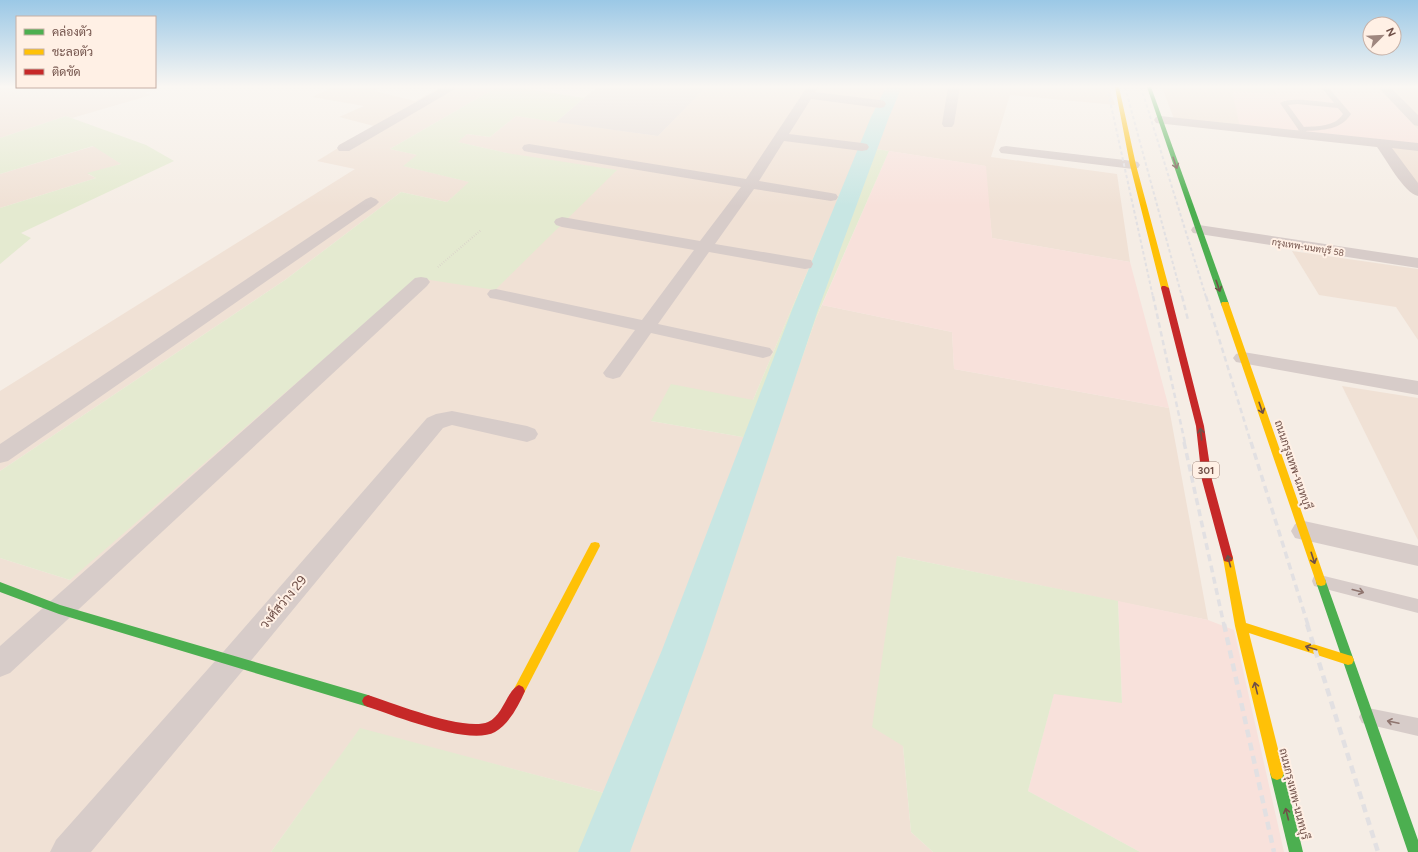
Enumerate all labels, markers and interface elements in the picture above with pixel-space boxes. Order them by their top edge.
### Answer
legend [16,16,156,88]
north arrow [1362,16,1402,56]
text: คล่องตัว [52,25,92,39]
text: N [1383,26,1398,39]
text: ชะลอตัว [52,45,93,59]
text: ติดขัด [52,65,81,79]
one-way arrow [1172,156,1180,168]
street label: กรุงเทพ-นนทบุรี 58 [1271,236,1345,259]
one-way arrow [1215,279,1222,292]
one-way arrow [1257,402,1265,414]
street label: ถนนกรุงเทพ-นนทบุรี [1270,418,1316,512]
one-way arrow [1198,428,1205,441]
road number: 301 [1193,462,1219,478]
one-way arrow [1309,551,1317,563]
one-way arrow [1224,555,1232,568]
street label: วงศ์สว่าง 29 [255,571,310,632]
one-way arrow [1351,588,1364,595]
one-way arrow [1305,644,1318,651]
one-way arrow [1252,682,1260,695]
one-way arrow [1387,717,1400,725]
street label: ถนนกรุงเทพ-นนทบุรี [1274,746,1314,842]
one-way arrow [1283,808,1290,821]

